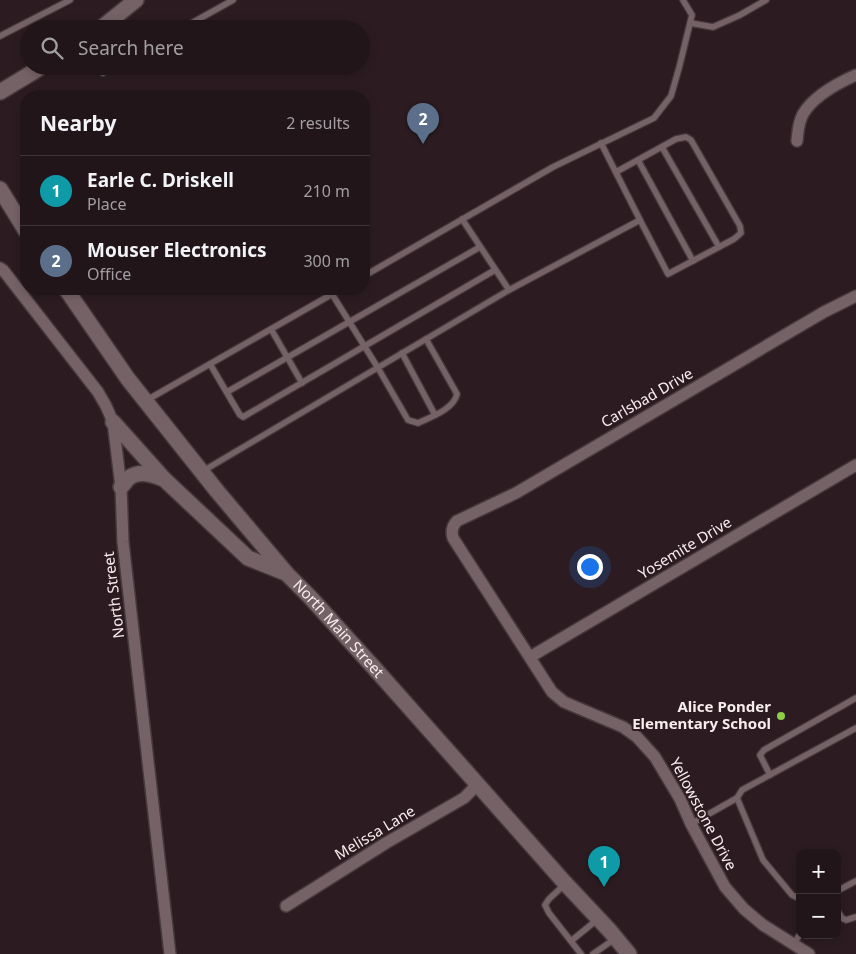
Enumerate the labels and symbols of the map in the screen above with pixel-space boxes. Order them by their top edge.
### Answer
pin: 2 [407,103,439,144]
street label: Carlsbad Drive [597,363,696,432]
street label: Yosemite Drive [634,511,735,583]
street label: North Street [98,550,128,640]
your location [577,554,603,580]
street label: North Main Street [289,575,390,682]
place label: Alice Ponder Elementary School [632,696,771,733]
marker: Alice Ponder Elementary School [775,710,787,722]
street label: Yellowstone Drive [666,754,742,873]
street label: Melissa Lane [331,800,418,864]
pin: 1 [588,846,620,887]

